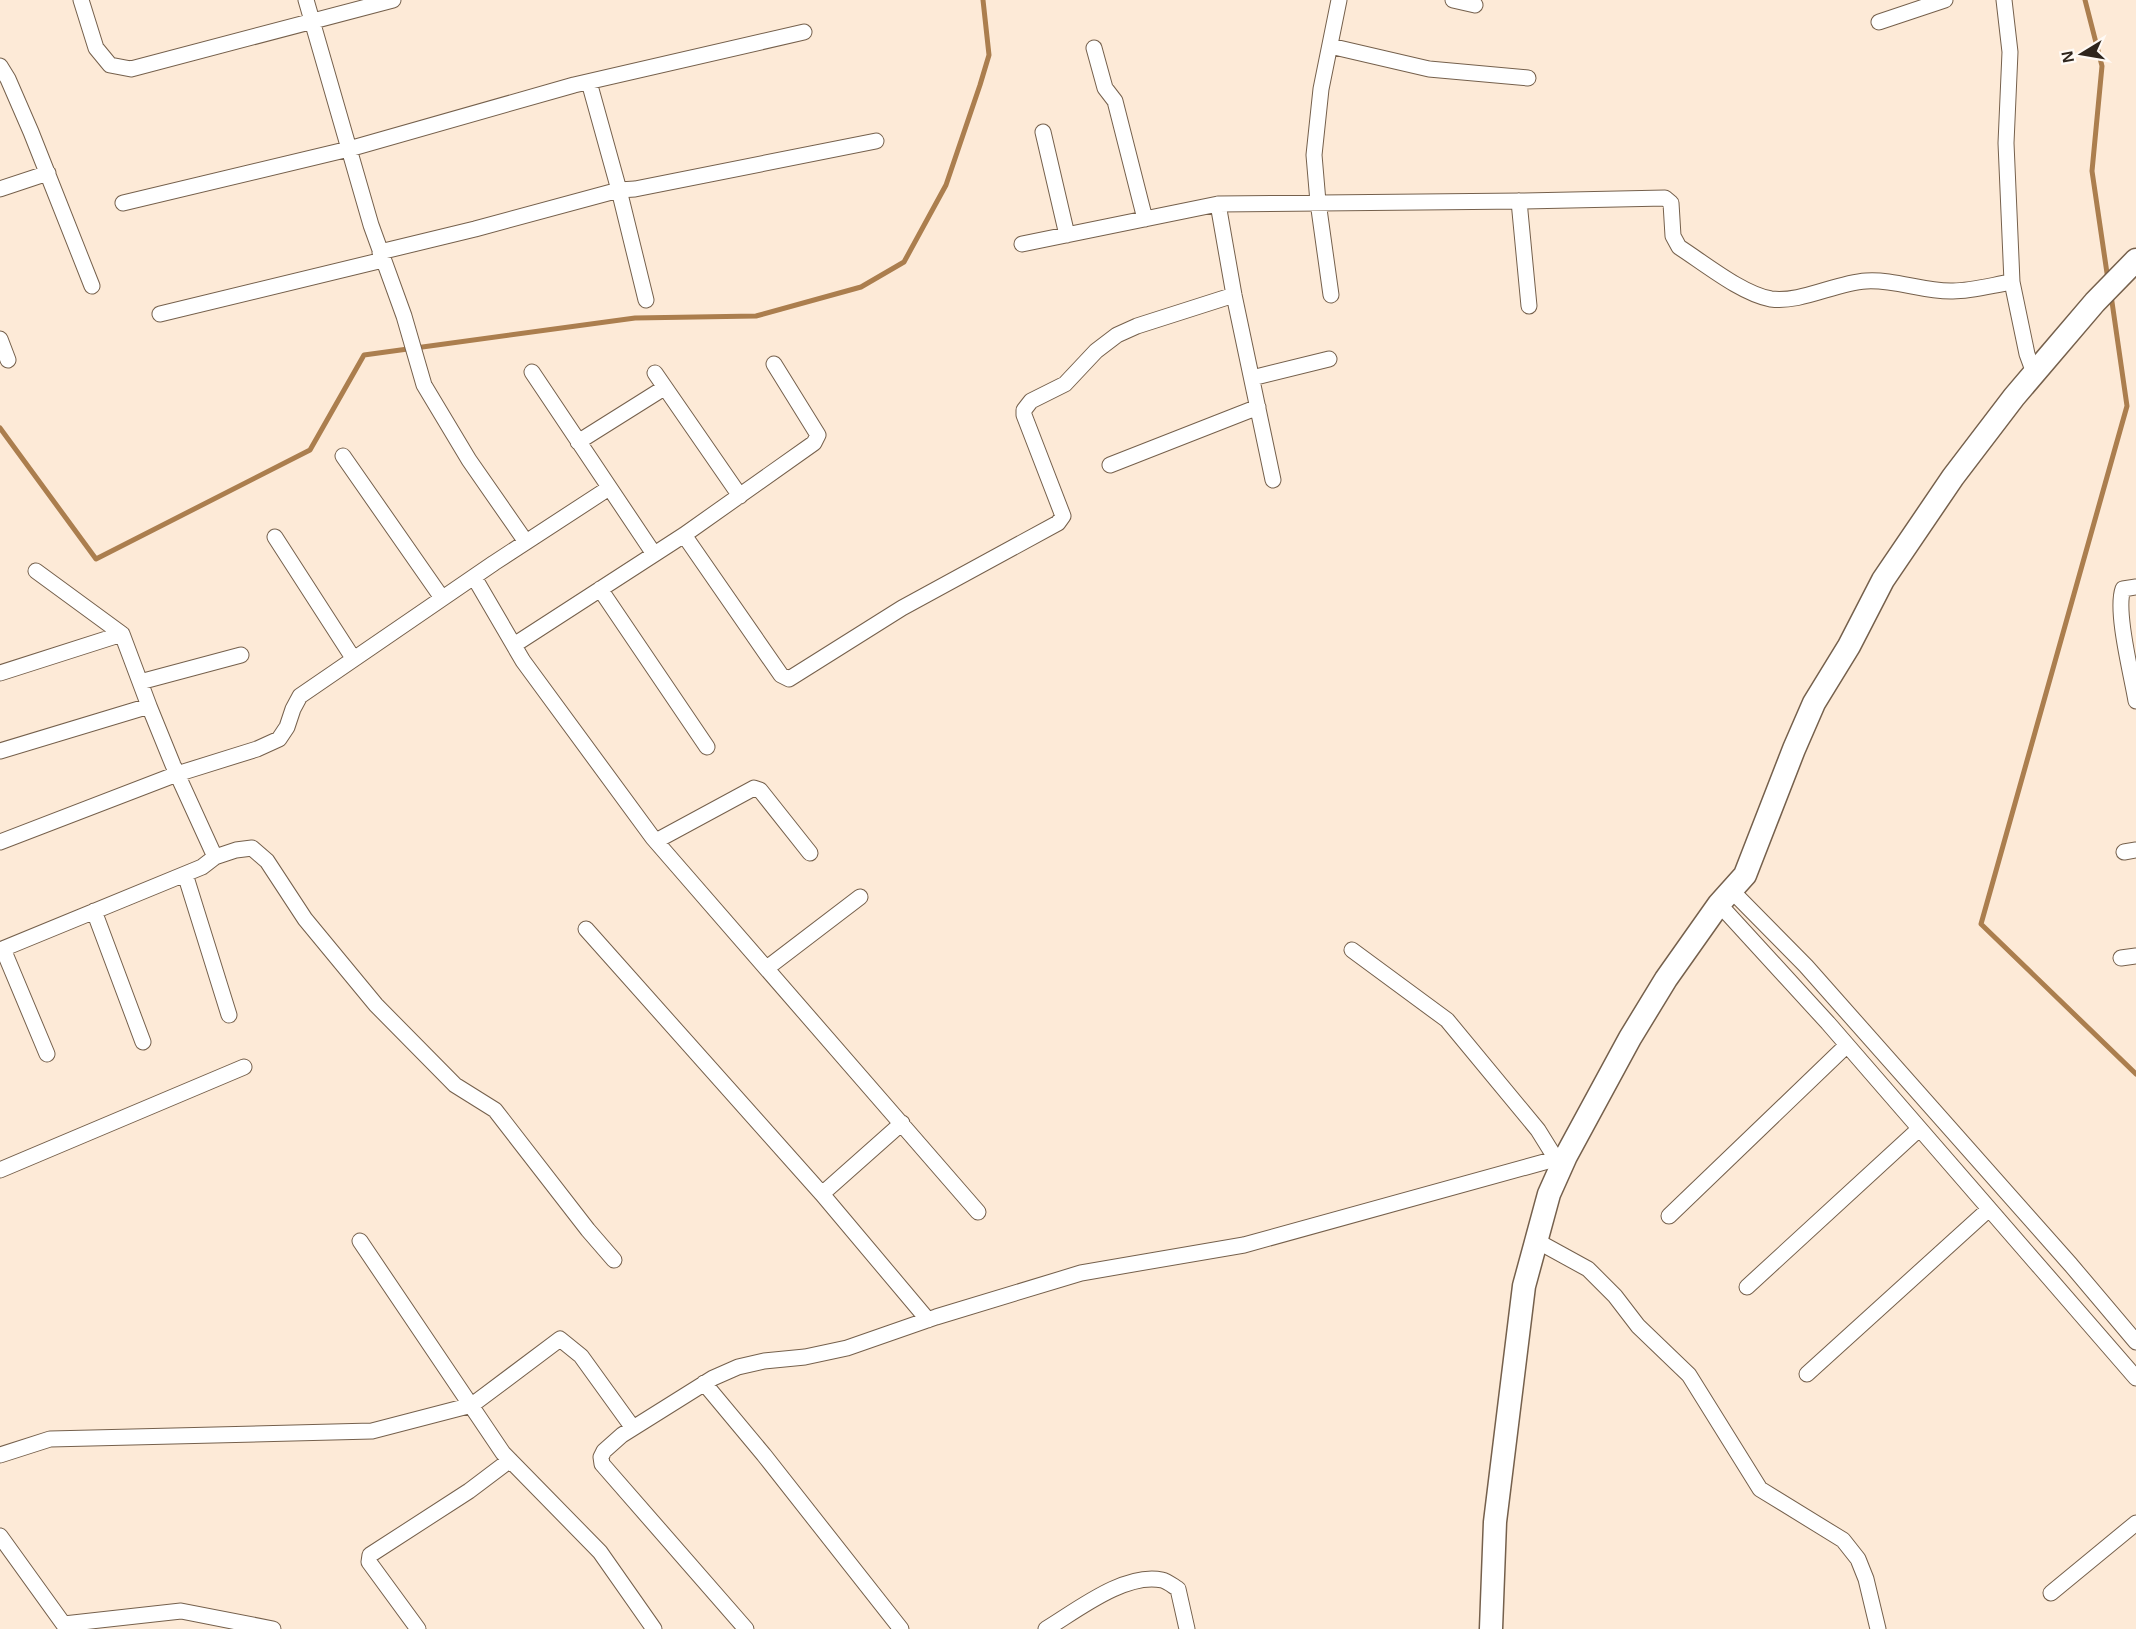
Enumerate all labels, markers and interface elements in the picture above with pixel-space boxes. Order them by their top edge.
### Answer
north arrow [2052,24,2112,84]
text: N [2058,49,2077,64]

